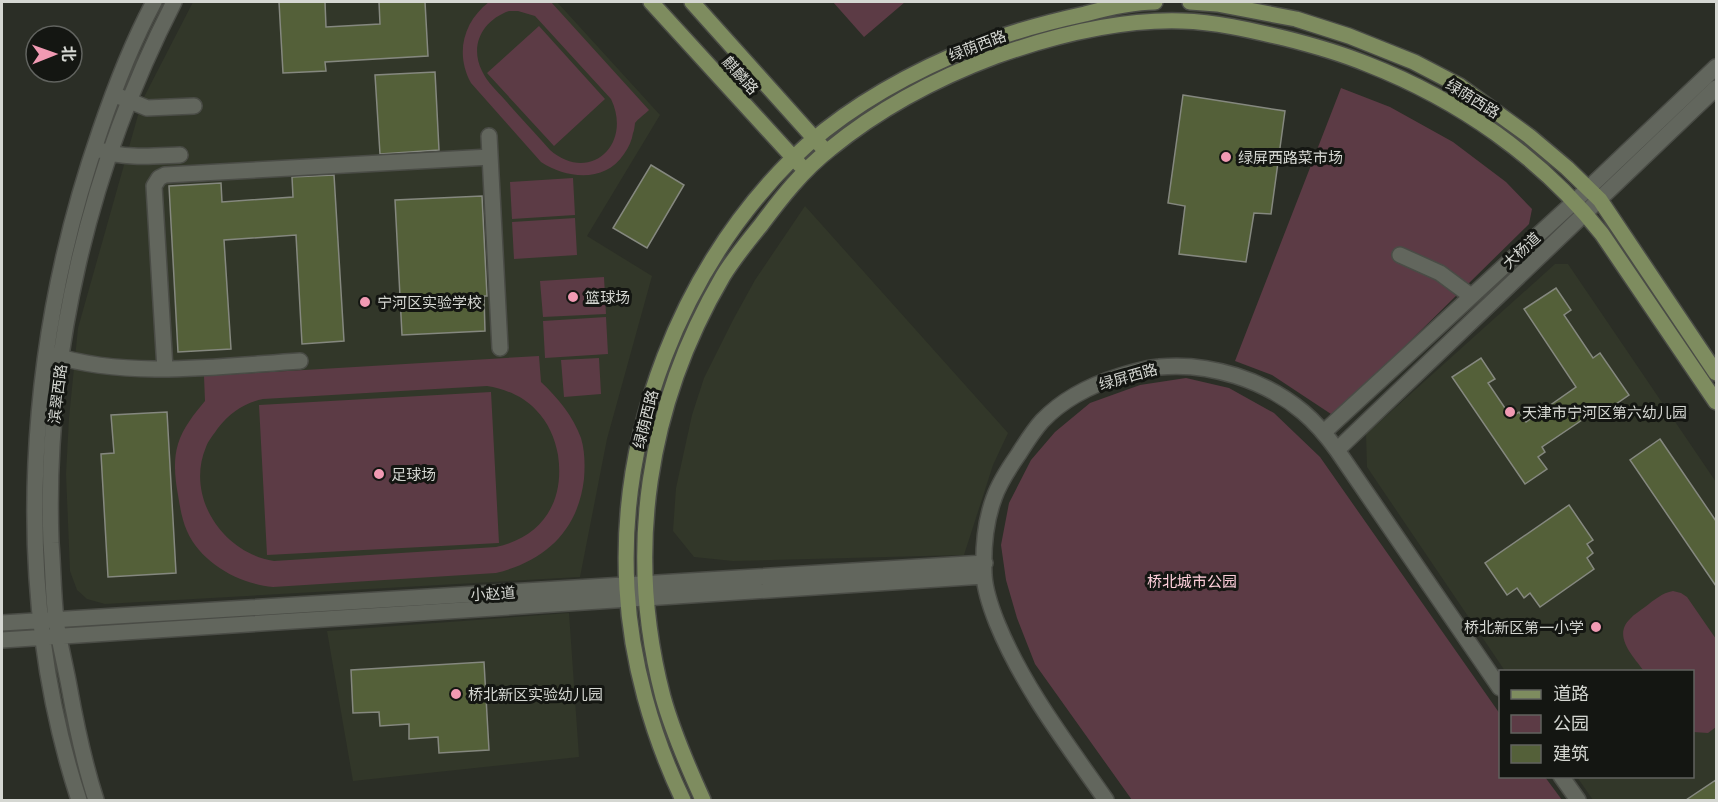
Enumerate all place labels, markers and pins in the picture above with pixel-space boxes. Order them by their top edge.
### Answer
place label: 绿屏西路菜市场 [1238,148,1343,166]
marker: 绿屏西路菜市场 [1219,150,1233,164]
place label: 篮球场 [585,288,630,306]
marker: 篮球场 [566,290,580,304]
place label: 宁河区实验学校 [377,293,482,311]
marker: 宁河区实验学校 [358,295,372,309]
place label: 天津市宁河区第六幼儿园 [1522,403,1687,421]
marker: 天津市宁河区第六幼儿园 [1503,405,1517,419]
place label: 足球场 [391,465,436,483]
marker: 足球场 [372,467,386,481]
place label: 桥北新区第一小学 [1464,618,1584,636]
marker: 桥北新区第一小学 [1589,620,1603,634]
place label: 桥北新区实验幼儿园 [468,685,603,703]
marker: 桥北新区实验幼儿园 [449,687,463,701]

